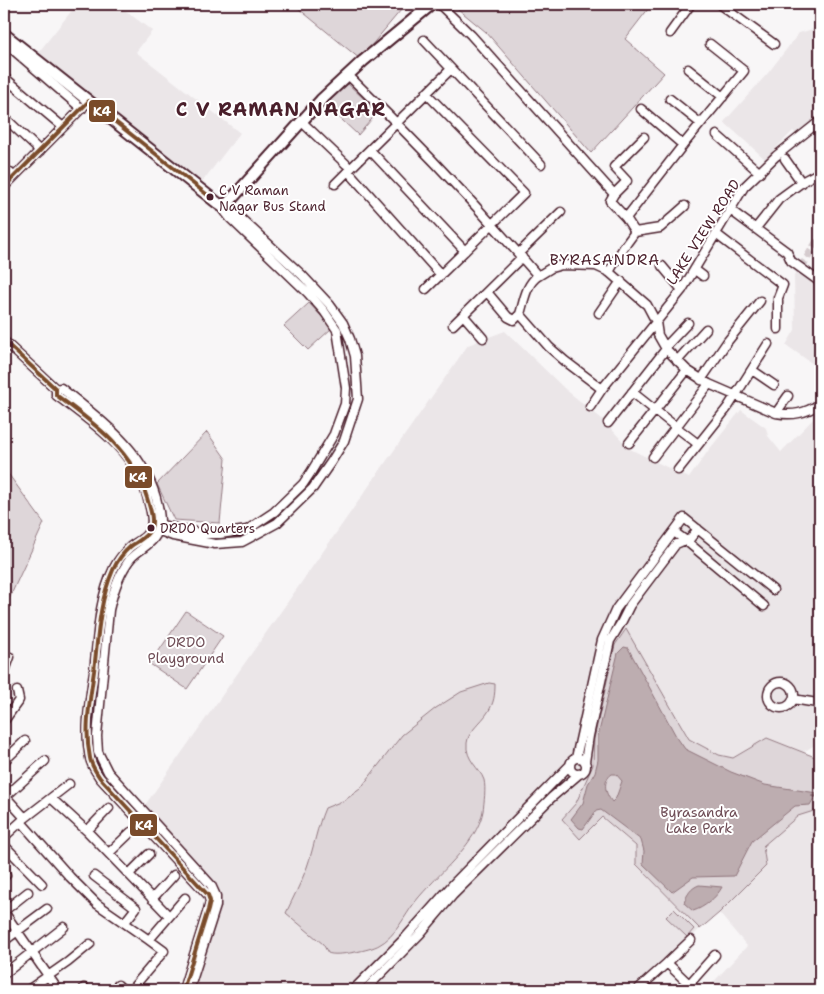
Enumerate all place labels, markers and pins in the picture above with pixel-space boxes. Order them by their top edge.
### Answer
place label: C V Raman Nagar Bus Stand [219,182,326,215]
marker: C V Raman Nagar Bus Stand [205,192,215,202]
place label: DRDO Quarters [160,520,255,537]
marker: DRDO Quarters [146,523,156,533]

